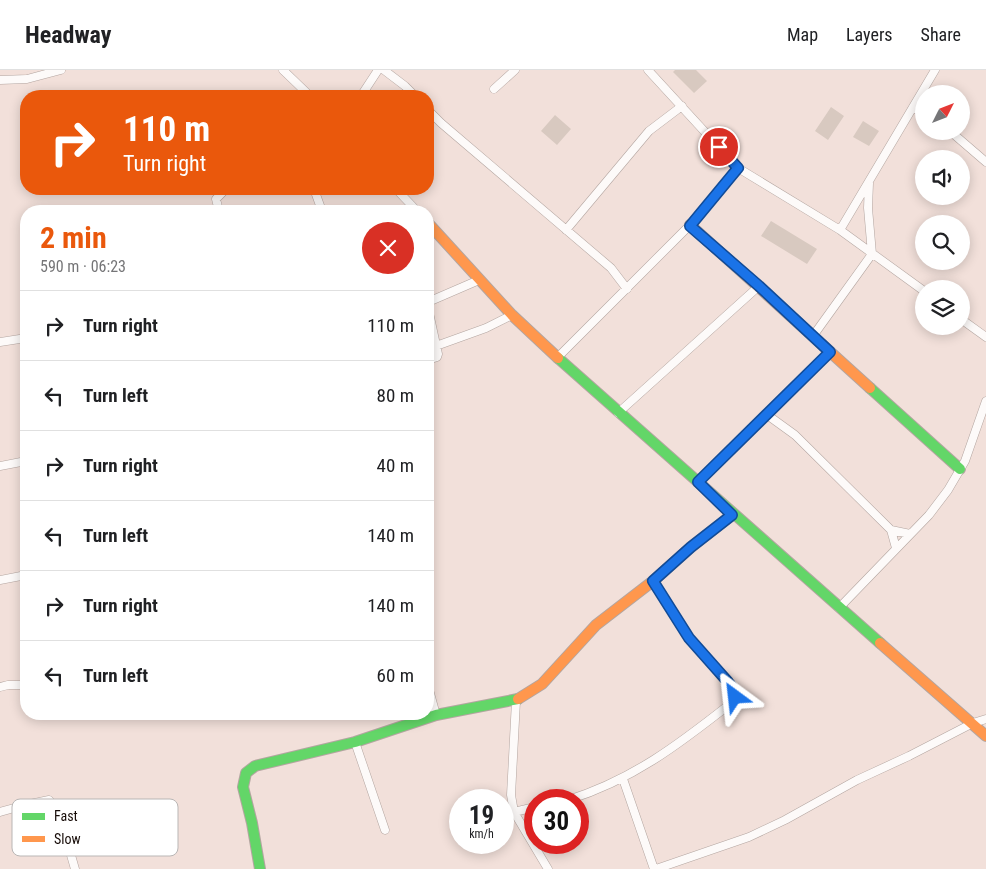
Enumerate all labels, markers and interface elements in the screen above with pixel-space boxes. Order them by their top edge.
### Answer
text: Headway [25,21,111,49]
text: Map [787,24,818,45]
text: Layers [846,24,893,45]
text: Share [921,24,961,45]
north arrow [915,85,970,140]
map controls [915,85,970,335]
text: 110 m [123,109,210,150]
icon: right [40,110,105,175]
pin [698,126,740,168]
icon: arrive [705,133,733,161]
button: sound [915,150,970,205]
text: Turn right [123,151,206,176]
button: search [915,215,970,270]
text: 2 min [40,220,107,255]
button: close [362,222,414,274]
text: 590 m · 06:23 [40,257,126,276]
button: layers [915,280,970,335]
icon: right [40,312,68,340]
text: Turn right [83,314,158,337]
text: 110 m [367,314,414,337]
icon: left [40,382,68,410]
text: Turn left [83,384,148,407]
text: 80 m [377,384,414,407]
icon: right [40,452,68,480]
text: Turn right [83,454,158,477]
text: 40 m [377,454,414,477]
icon: left [40,522,68,550]
text: Turn left [83,524,148,547]
text: 140 m [367,524,414,547]
icon: right [40,592,68,620]
text: Turn right [83,594,158,617]
text: 140 m [367,594,414,617]
icon: left [40,662,68,690]
text: Turn left [83,664,148,687]
text: 60 m [377,664,414,687]
position arrow [708,670,760,722]
speed limit sign: 30 [524,789,589,854]
legend [12,799,178,856]
text: 19 [469,801,494,830]
text: Fast [54,808,78,824]
text: km/h [469,827,494,841]
text: Slow [54,831,81,847]

